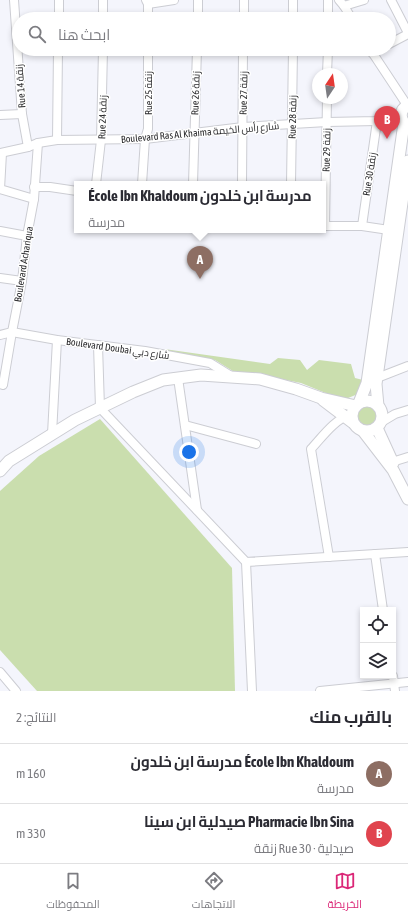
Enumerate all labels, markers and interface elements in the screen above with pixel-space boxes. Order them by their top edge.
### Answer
search box [12,12,396,56]
icon: search [26,23,48,45]
text: ابحث هنا [58,26,110,43]
street label: Rue 14 زنقة [13,64,28,108]
north arrow [312,68,348,104]
street label: Rue 25 زنقة [143,71,154,115]
street label: Rue 26 زنقة [189,71,202,115]
street label: Rue 27 زنقة [238,71,249,115]
street label: Rue 24 زنقة [96,95,109,139]
street label: Rue 28 زنقة [287,95,298,139]
pin: B [374,106,400,139]
street label: Boulevard Ras Al Khaima شارع رأس الخيمة [120,119,280,146]
street label: Rue 29 زنقة [321,128,332,172]
street label: Rue 30 زنقة [361,151,378,197]
popup [74,181,326,233]
text: École Ibn Khaldoum مدرسة ابن خلدون [88,187,312,204]
text: مدرسة [88,215,125,230]
street label: Boulevard Achariqua [12,225,35,303]
pin: A [187,246,213,279]
street label: Boulevard Doubai شارع دبي [65,336,170,363]
your location [179,442,199,462]
map controls [360,607,396,679]
button: locate [360,607,396,643]
button: layers [360,643,396,679]
text: بالقرب منك [309,707,392,727]
text: النتائج: 2 [16,710,56,725]
text: École Ibn Khaldoum مدرسة ابن خلدون [130,753,354,770]
text: 160 m [16,766,46,781]
text: A [376,766,382,781]
text: مدرسة [317,781,354,796]
text: Pharmacie Ibn Sina صيدلية ابن سينا [144,813,354,830]
text: 330 m [16,826,46,841]
text: B [376,826,382,841]
text: صيدلية · Rue 30 زنقة [254,841,354,856]
tab: المحفوظات [46,870,100,914]
tab: الاتجاهات [192,870,235,914]
tab: الخريطة [328,870,362,914]

